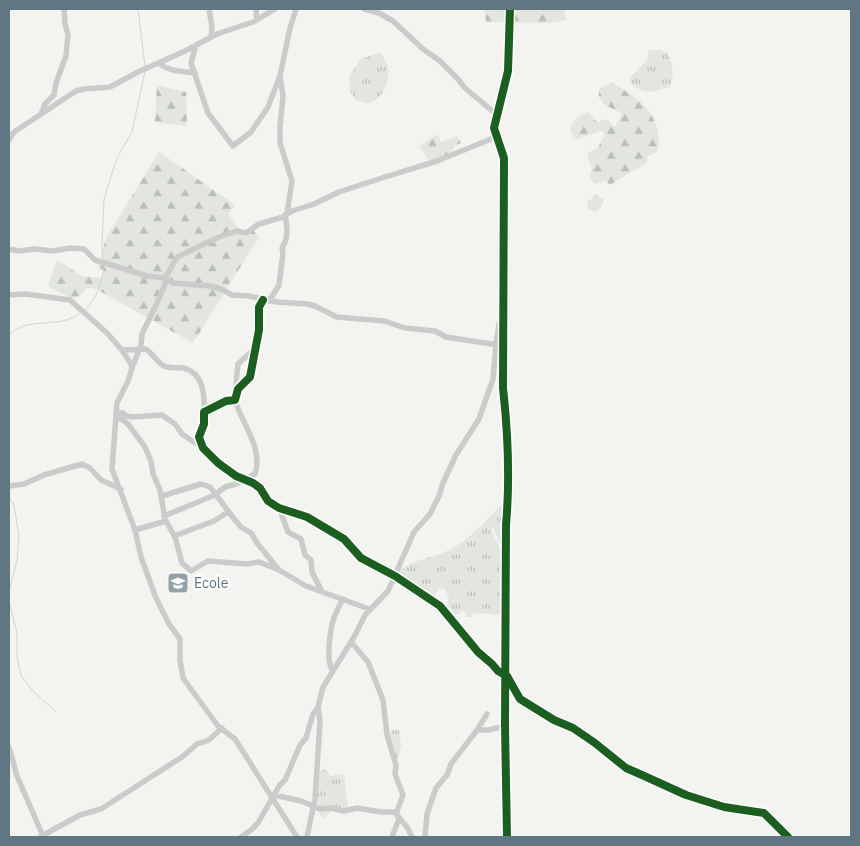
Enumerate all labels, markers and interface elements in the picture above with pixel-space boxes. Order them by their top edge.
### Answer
school or university icon: Ecole [166,571,190,595]
place label: Ecole [194,574,229,592]

